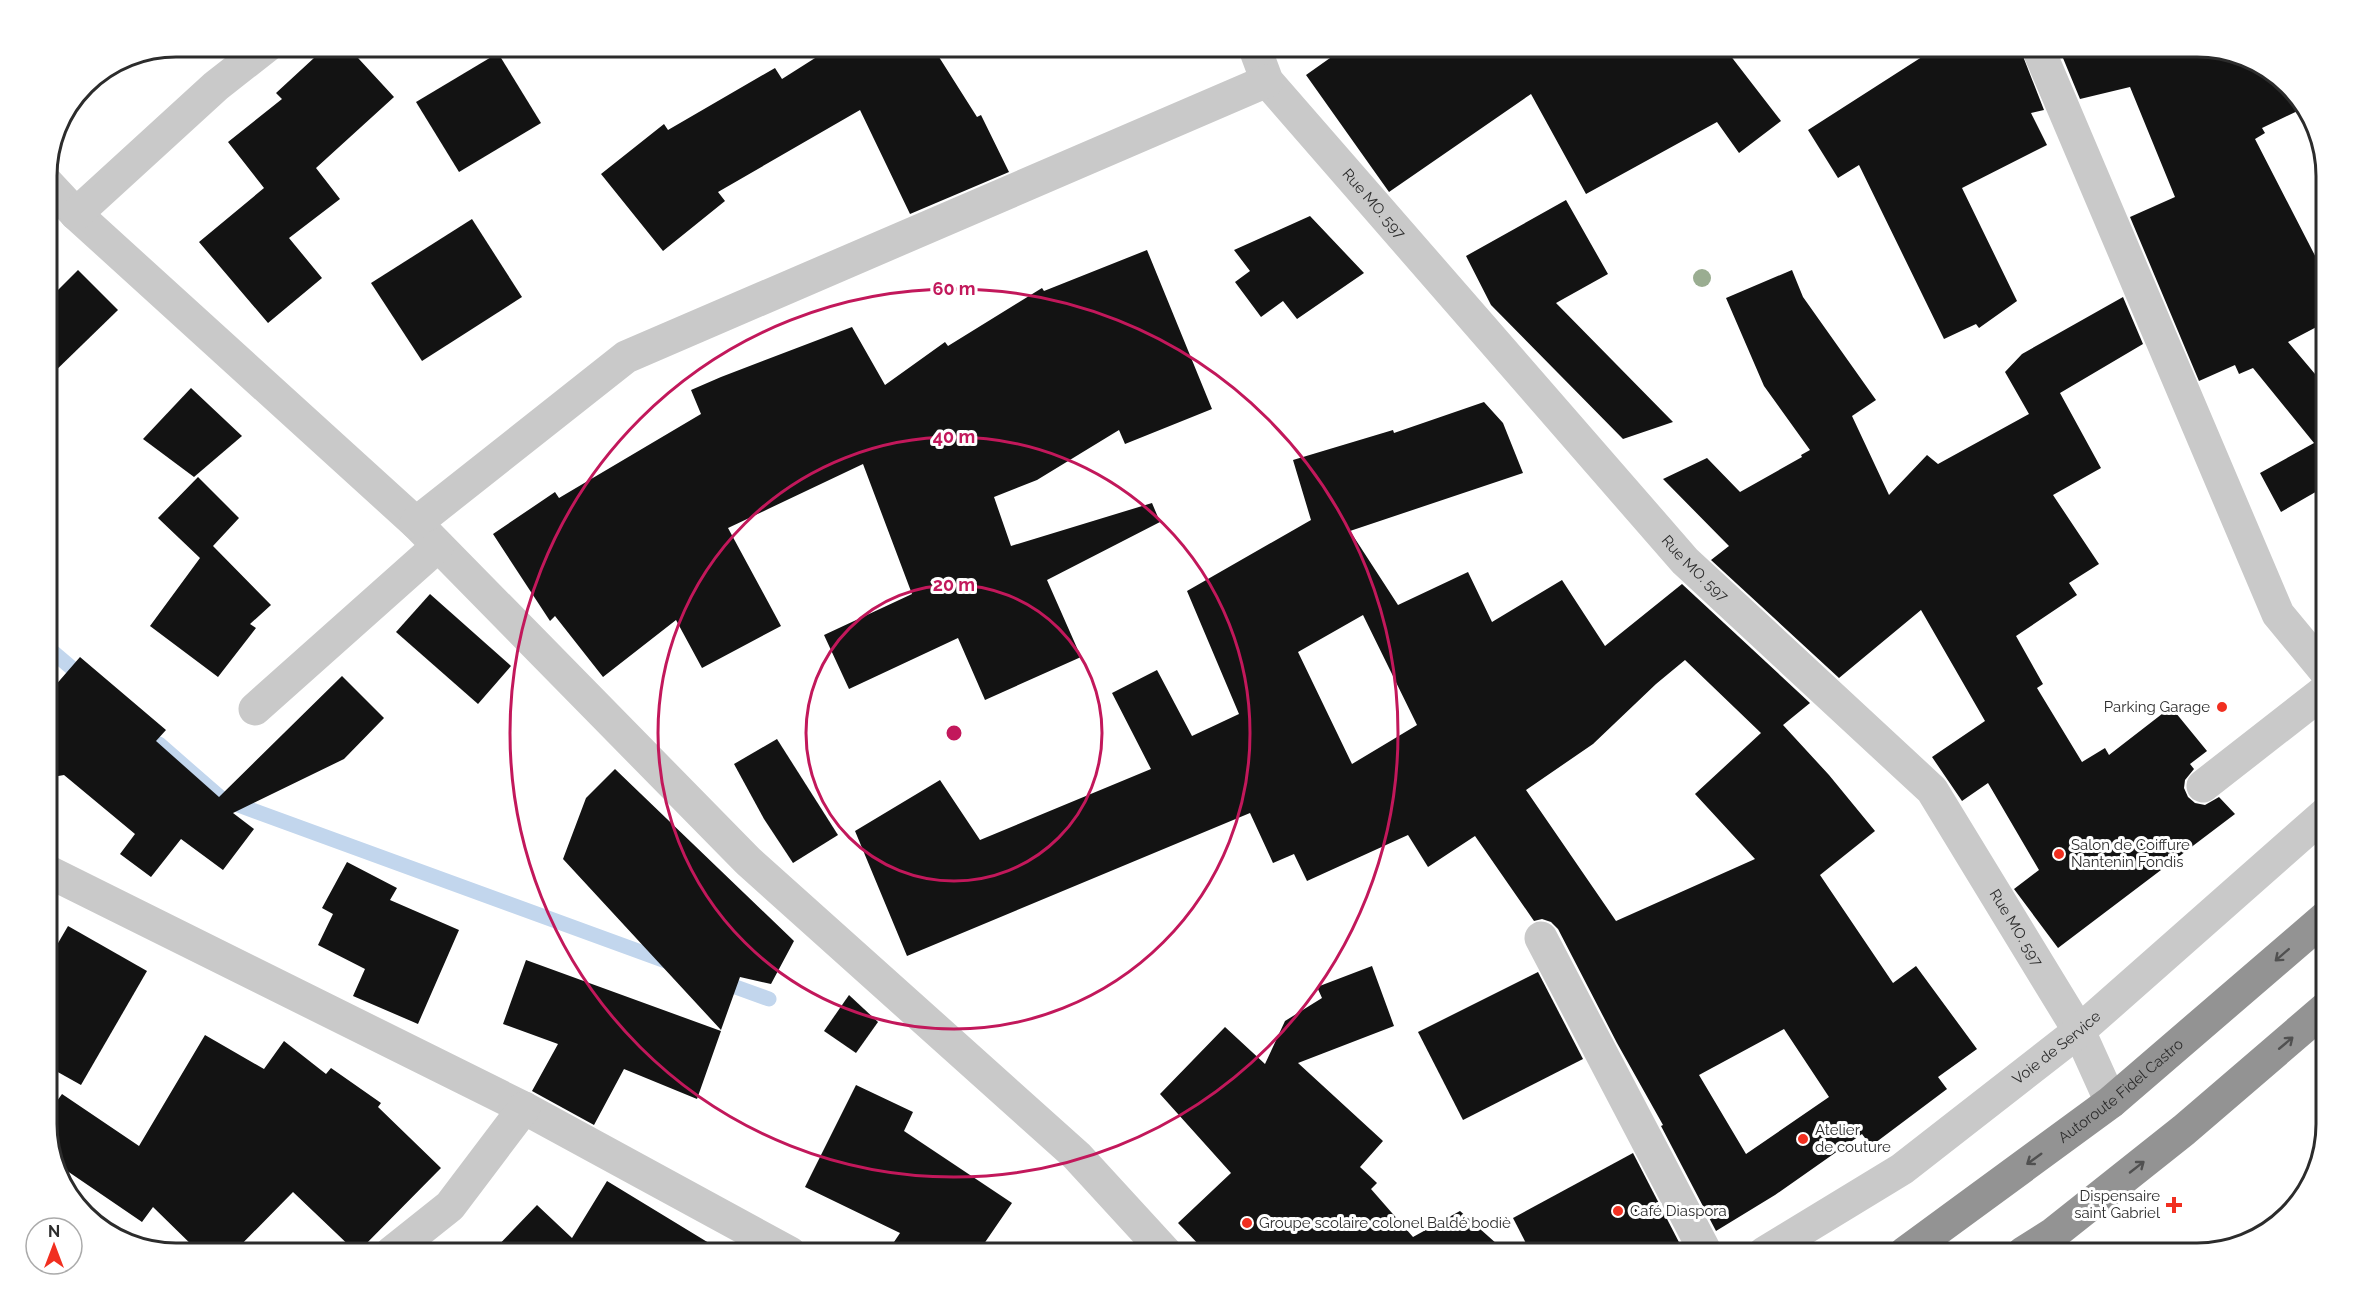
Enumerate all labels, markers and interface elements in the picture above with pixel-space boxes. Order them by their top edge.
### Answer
street label: Rue MO. 597 [1338,165,1409,242]
text: 60 m [932,278,976,299]
text: 40 m [933,426,975,447]
street label: Rue MO. 597 [1658,531,1732,605]
text: 20 m [933,574,975,595]
place label: Parking Garage [2104,698,2210,716]
marker: Parking Garage [2215,700,2229,714]
centre of rings [944,723,964,743]
place label: Salon de Coiffure Nantenin Fondis [2071,836,2190,871]
marker: Salon de Coiffure Nantenin Fondis [2052,847,2066,861]
street label: Rue MO. 597 [1986,886,2046,970]
one-way arrow [2274,949,2290,962]
street label: Voie de Service [2009,1007,2104,1088]
street label: Autoroute Fidel Castro [2055,1035,2187,1147]
one-way arrow [2278,1036,2294,1049]
place label: Atelier de couture [1815,1121,1891,1156]
marker: Atelier de couture [1796,1132,1810,1146]
one-way arrow [2026,1152,2042,1165]
one-way arrow [2128,1161,2144,1174]
place label: Dispensaire saint Gabriel [2074,1187,2161,1222]
marker: Dispensaire saint Gabriel [2165,1196,2183,1214]
place label: Café Diaspora [1630,1202,1727,1220]
marker: Café Diaspora [1611,1204,1625,1218]
place label: Groupe scolaire colonel Baldé bodiè [1259,1214,1511,1232]
north arrow [24,1216,84,1276]
marker: Groupe scolaire colonel Baldé bodiè [1240,1216,1254,1230]
text: N [48,1222,60,1241]

